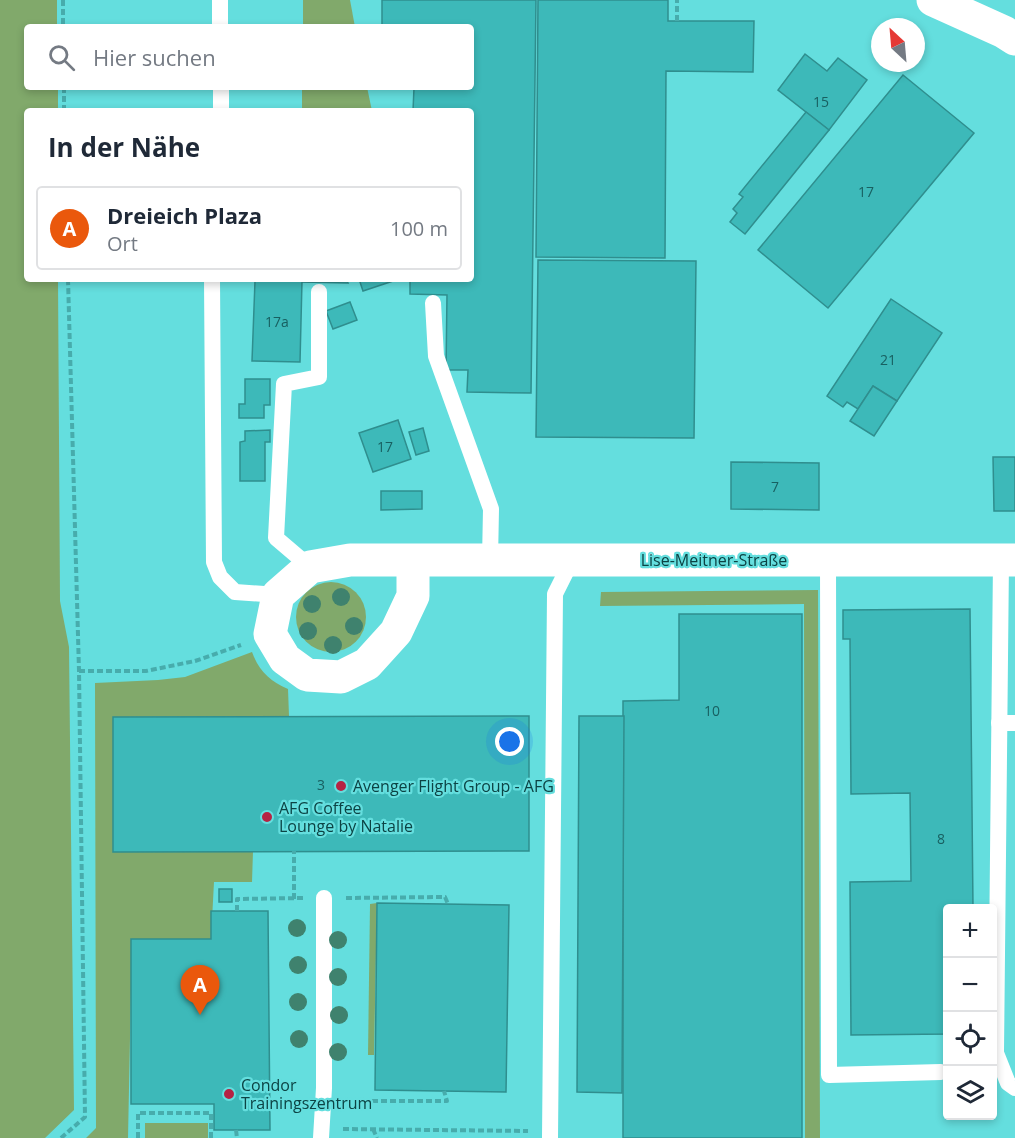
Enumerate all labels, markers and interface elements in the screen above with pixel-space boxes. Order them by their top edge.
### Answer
north arrow [871,18,925,72]
search box [24,24,474,90]
icon: search [45,41,78,74]
text: Hier suchen [93,42,216,72]
house number: 15 [813,92,829,111]
text: In der Nähe [48,129,200,165]
house number: 17 [858,182,874,201]
text: Dreieich Plaza [107,200,262,230]
text: A [63,215,76,242]
text: 100 m [390,215,448,242]
text: Ort [107,230,138,257]
house number: 17a [265,312,289,331]
house number: 21 [880,350,896,369]
house number: 17 [377,437,393,456]
house number: 7 [771,477,779,496]
street label: Lise-Meitner-Straße [641,549,787,571]
house number: 10 [704,701,720,720]
your location [495,727,524,756]
house number: 3 [317,775,325,794]
place label: Avenger Flight Group - AFG [353,775,554,797]
marker: Avenger Flight Group - AFG [334,779,348,793]
place label: AFG Coffee Lounge by Natalie [279,797,413,837]
marker: AFG Coffee Lounge by Natalie [260,810,274,824]
house number: 8 [937,829,945,848]
map controls [943,904,997,1120]
button: + [943,904,997,958]
button: − [943,958,997,1012]
pin: A [180,966,220,1015]
button: locate [943,1012,997,1066]
button: layers [943,1066,997,1120]
place label: Condor Trainingszentrum [241,1074,372,1114]
marker: Condor Trainingszentrum [222,1087,236,1101]

